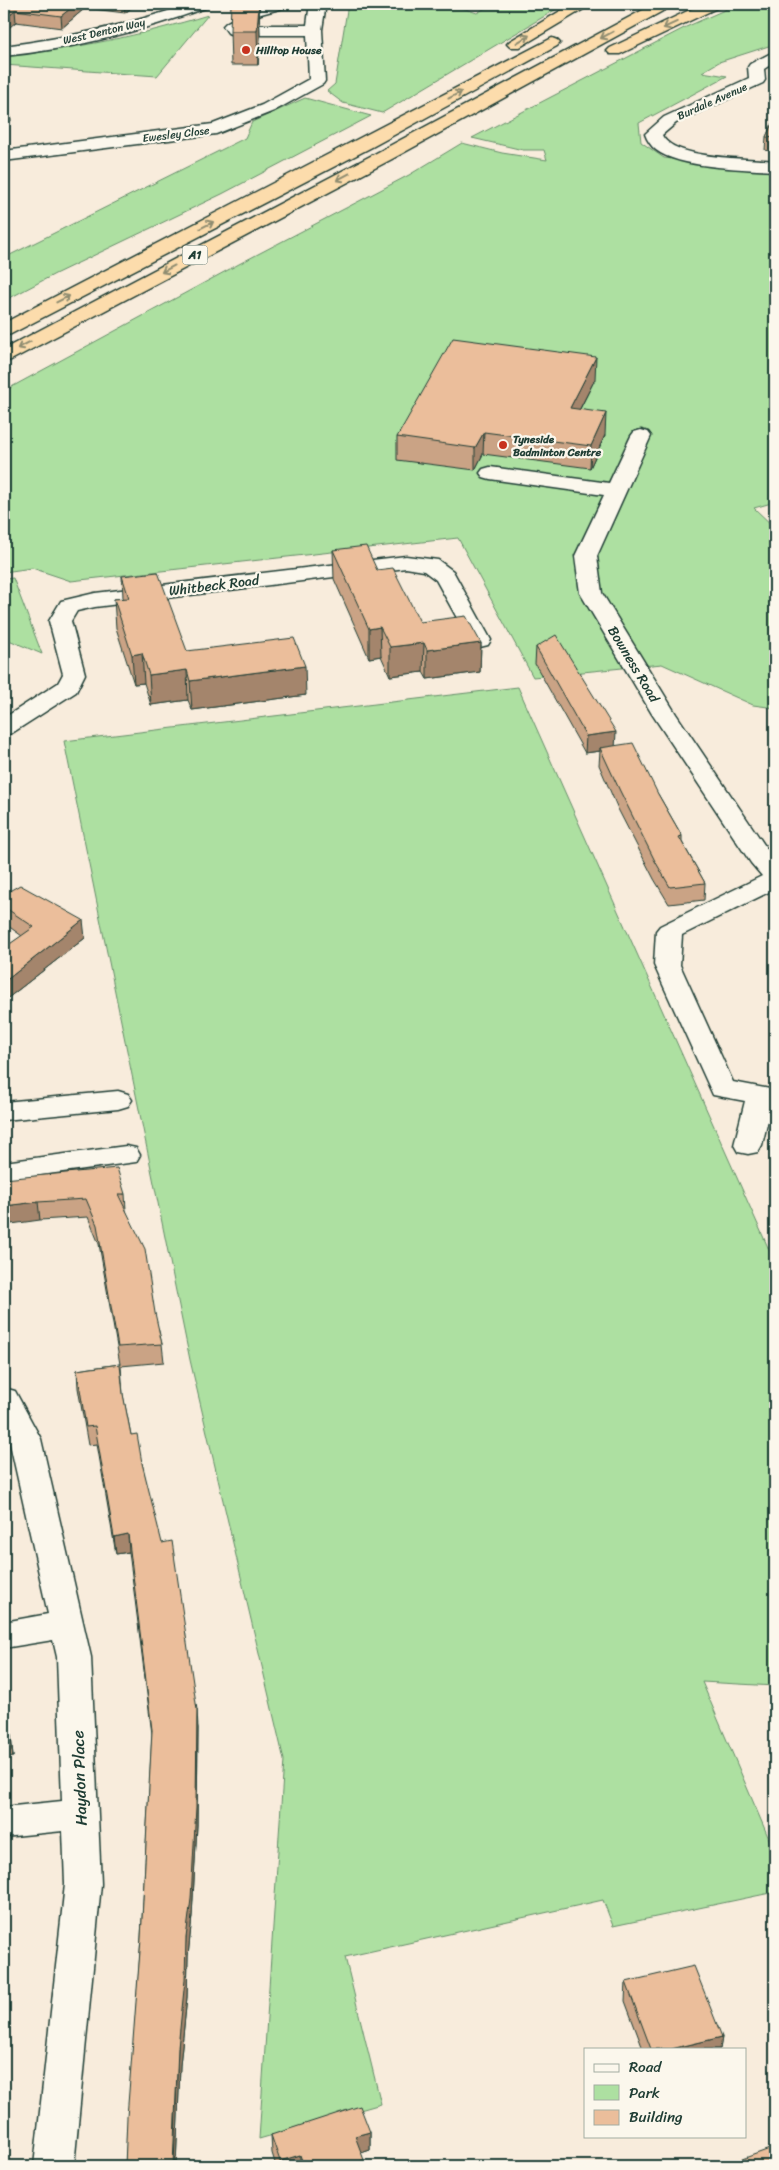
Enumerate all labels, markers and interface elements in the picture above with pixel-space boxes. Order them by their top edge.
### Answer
street label: West Denton Way [61,13,147,50]
one-way arrow [662,20,677,30]
one-way arrow [600,31,615,40]
one-way arrow [515,34,530,44]
place label: Hilltop House [255,41,322,60]
marker: Hilltop House [240,44,252,56]
street label: Burdale Avenue [674,77,751,125]
one-way arrow [447,90,462,99]
street label: Ewesley Close [141,121,211,148]
one-way arrow [335,172,350,182]
one-way arrow [199,220,214,229]
road number: A1 [182,246,208,264]
one-way arrow [161,265,176,274]
one-way arrow [55,294,70,304]
one-way arrow [17,341,32,350]
place label: Tyneside Badminton Centre [513,430,602,462]
marker: Tyneside Badminton Centre [497,439,509,451]
street label: Whitbeck Road [168,567,262,603]
street label: Bowness Road [601,621,667,709]
street label: Haydon Place [63,1730,96,1826]
legend [584,2048,746,2138]
text: Road [629,2054,662,2080]
text: Park [629,2080,660,2106]
text: Building [629,2104,683,2130]

